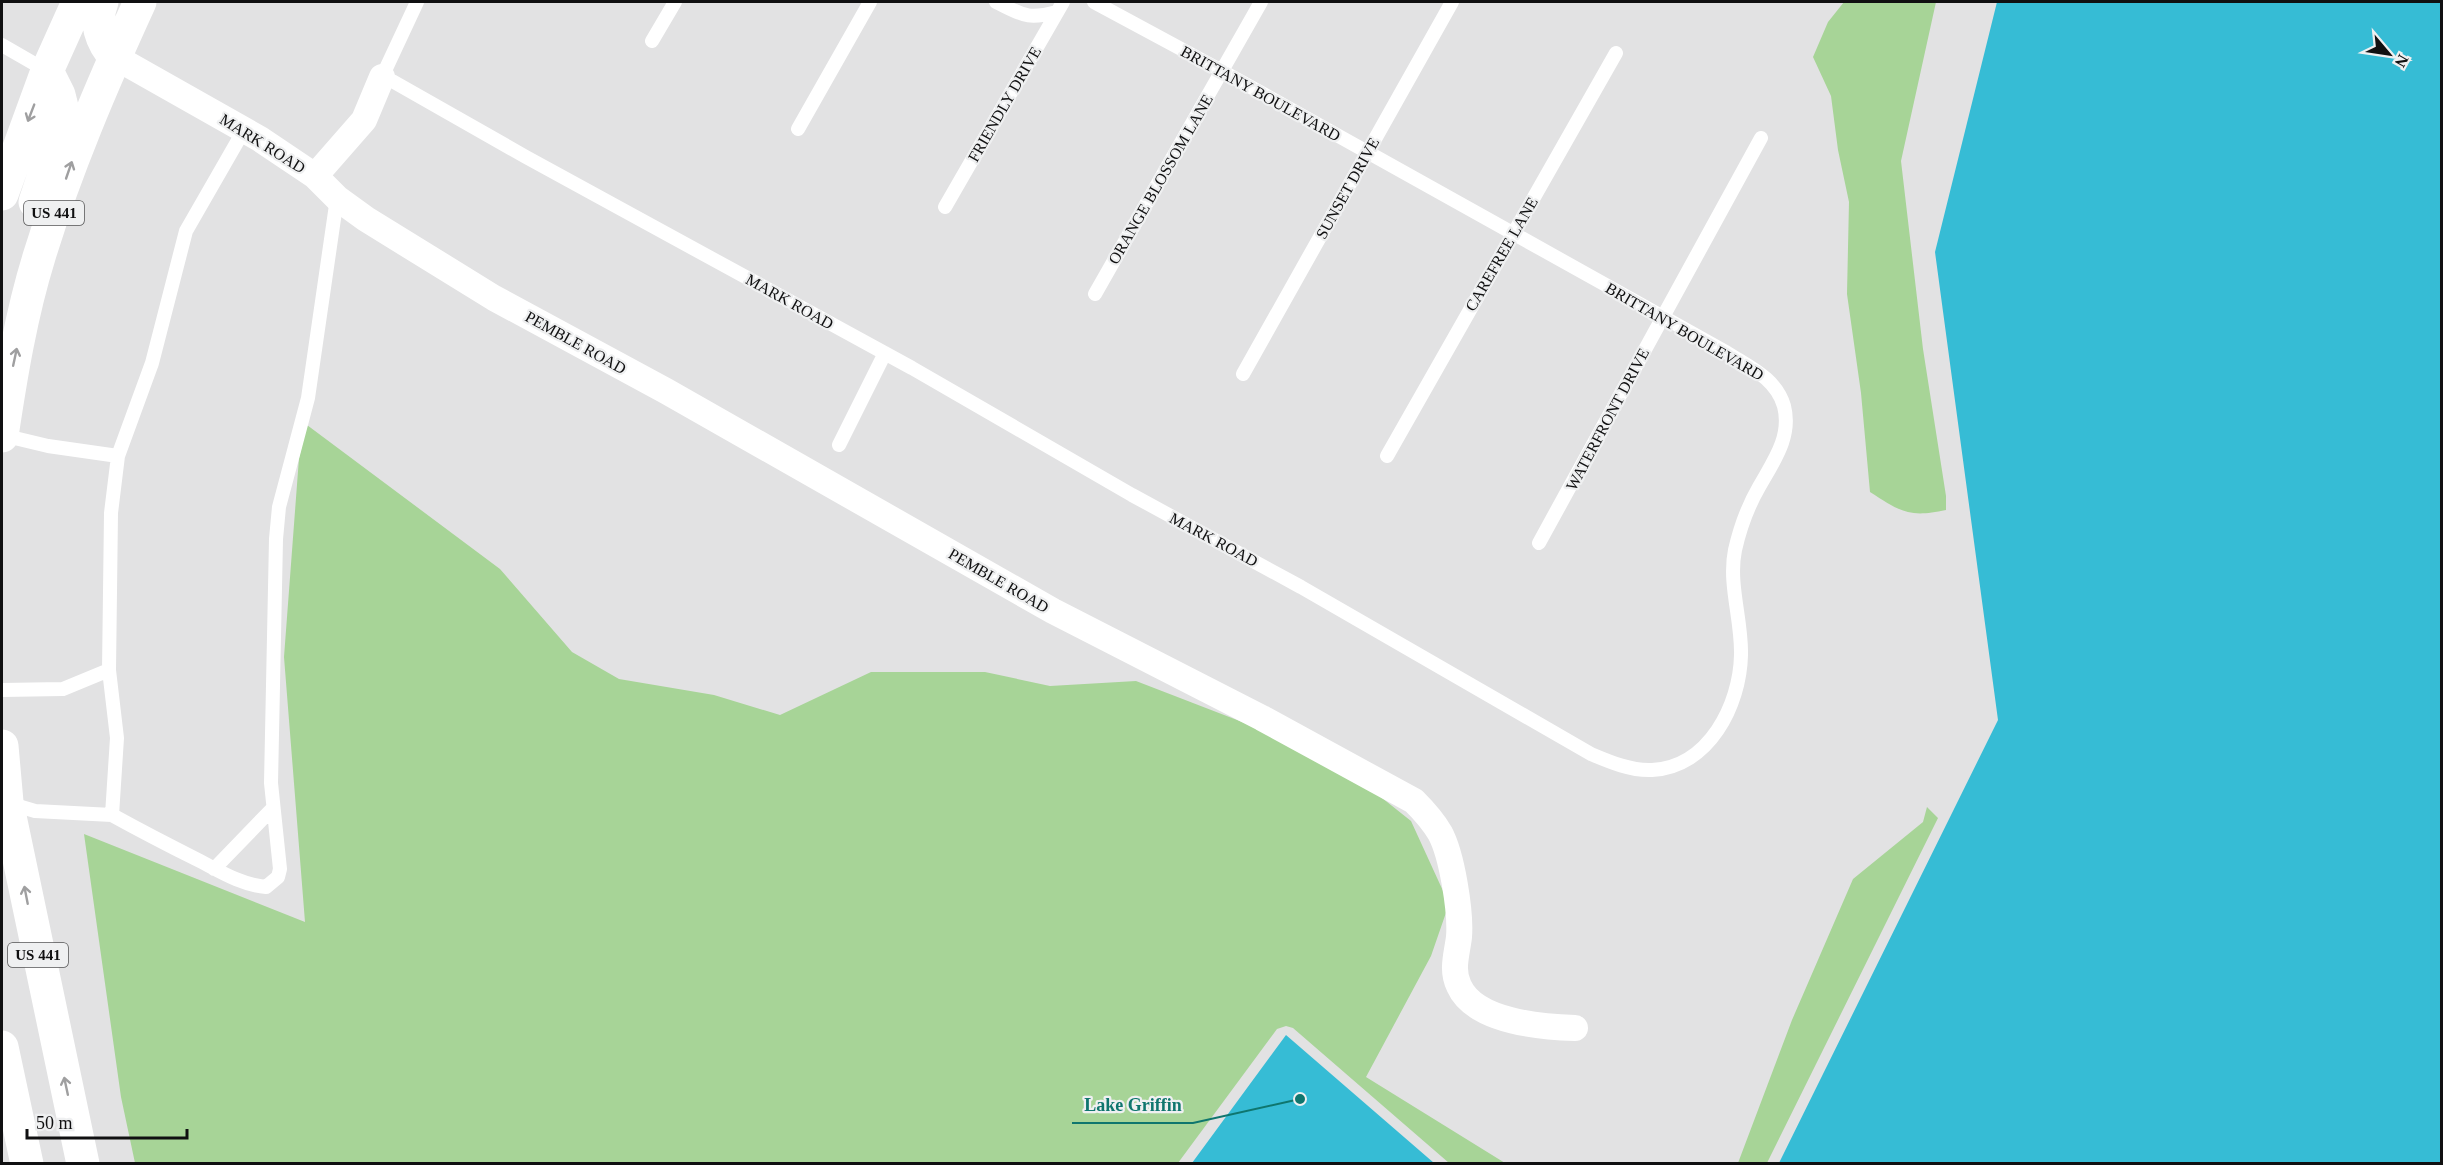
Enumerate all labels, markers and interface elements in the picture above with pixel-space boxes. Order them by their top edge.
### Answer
north arrow [2359,24,2419,84]
street label: BRITTANY BOULEVARD [1178,42,1343,144]
street label: FRIENDLY DRIVE [965,44,1044,165]
text: N [2391,52,2412,71]
street label: ORANGE BLOSSOM LANE [1105,91,1216,267]
one-way arrow [24,104,35,122]
street label: MARK ROAD [217,110,309,176]
street label: SUNSET DRIVE [1313,135,1382,242]
one-way arrow [64,161,75,180]
street label: CAREFREE LANE [1462,194,1541,314]
road number: US 441 [24,201,84,225]
street label: MARK ROAD [743,270,836,332]
street label: BRITTANY BOULEVARD [1603,279,1767,384]
street label: PEMBLE ROAD [522,308,629,377]
street label: WATERFRONT DRIVE [1563,345,1652,493]
one-way arrow [10,348,21,368]
street label: MARK ROAD [1167,509,1261,570]
street label: PEMBLE ROAD [946,545,1052,616]
one-way arrow [20,886,31,905]
road number: US 441 [8,943,68,967]
one-way arrow [60,1077,71,1096]
callout: Lake Griffin [1072,1087,1193,1123]
text: Lake Griffin [1084,1095,1182,1115]
scale bar [27,1102,188,1140]
text: 50 m [36,1113,73,1133]

